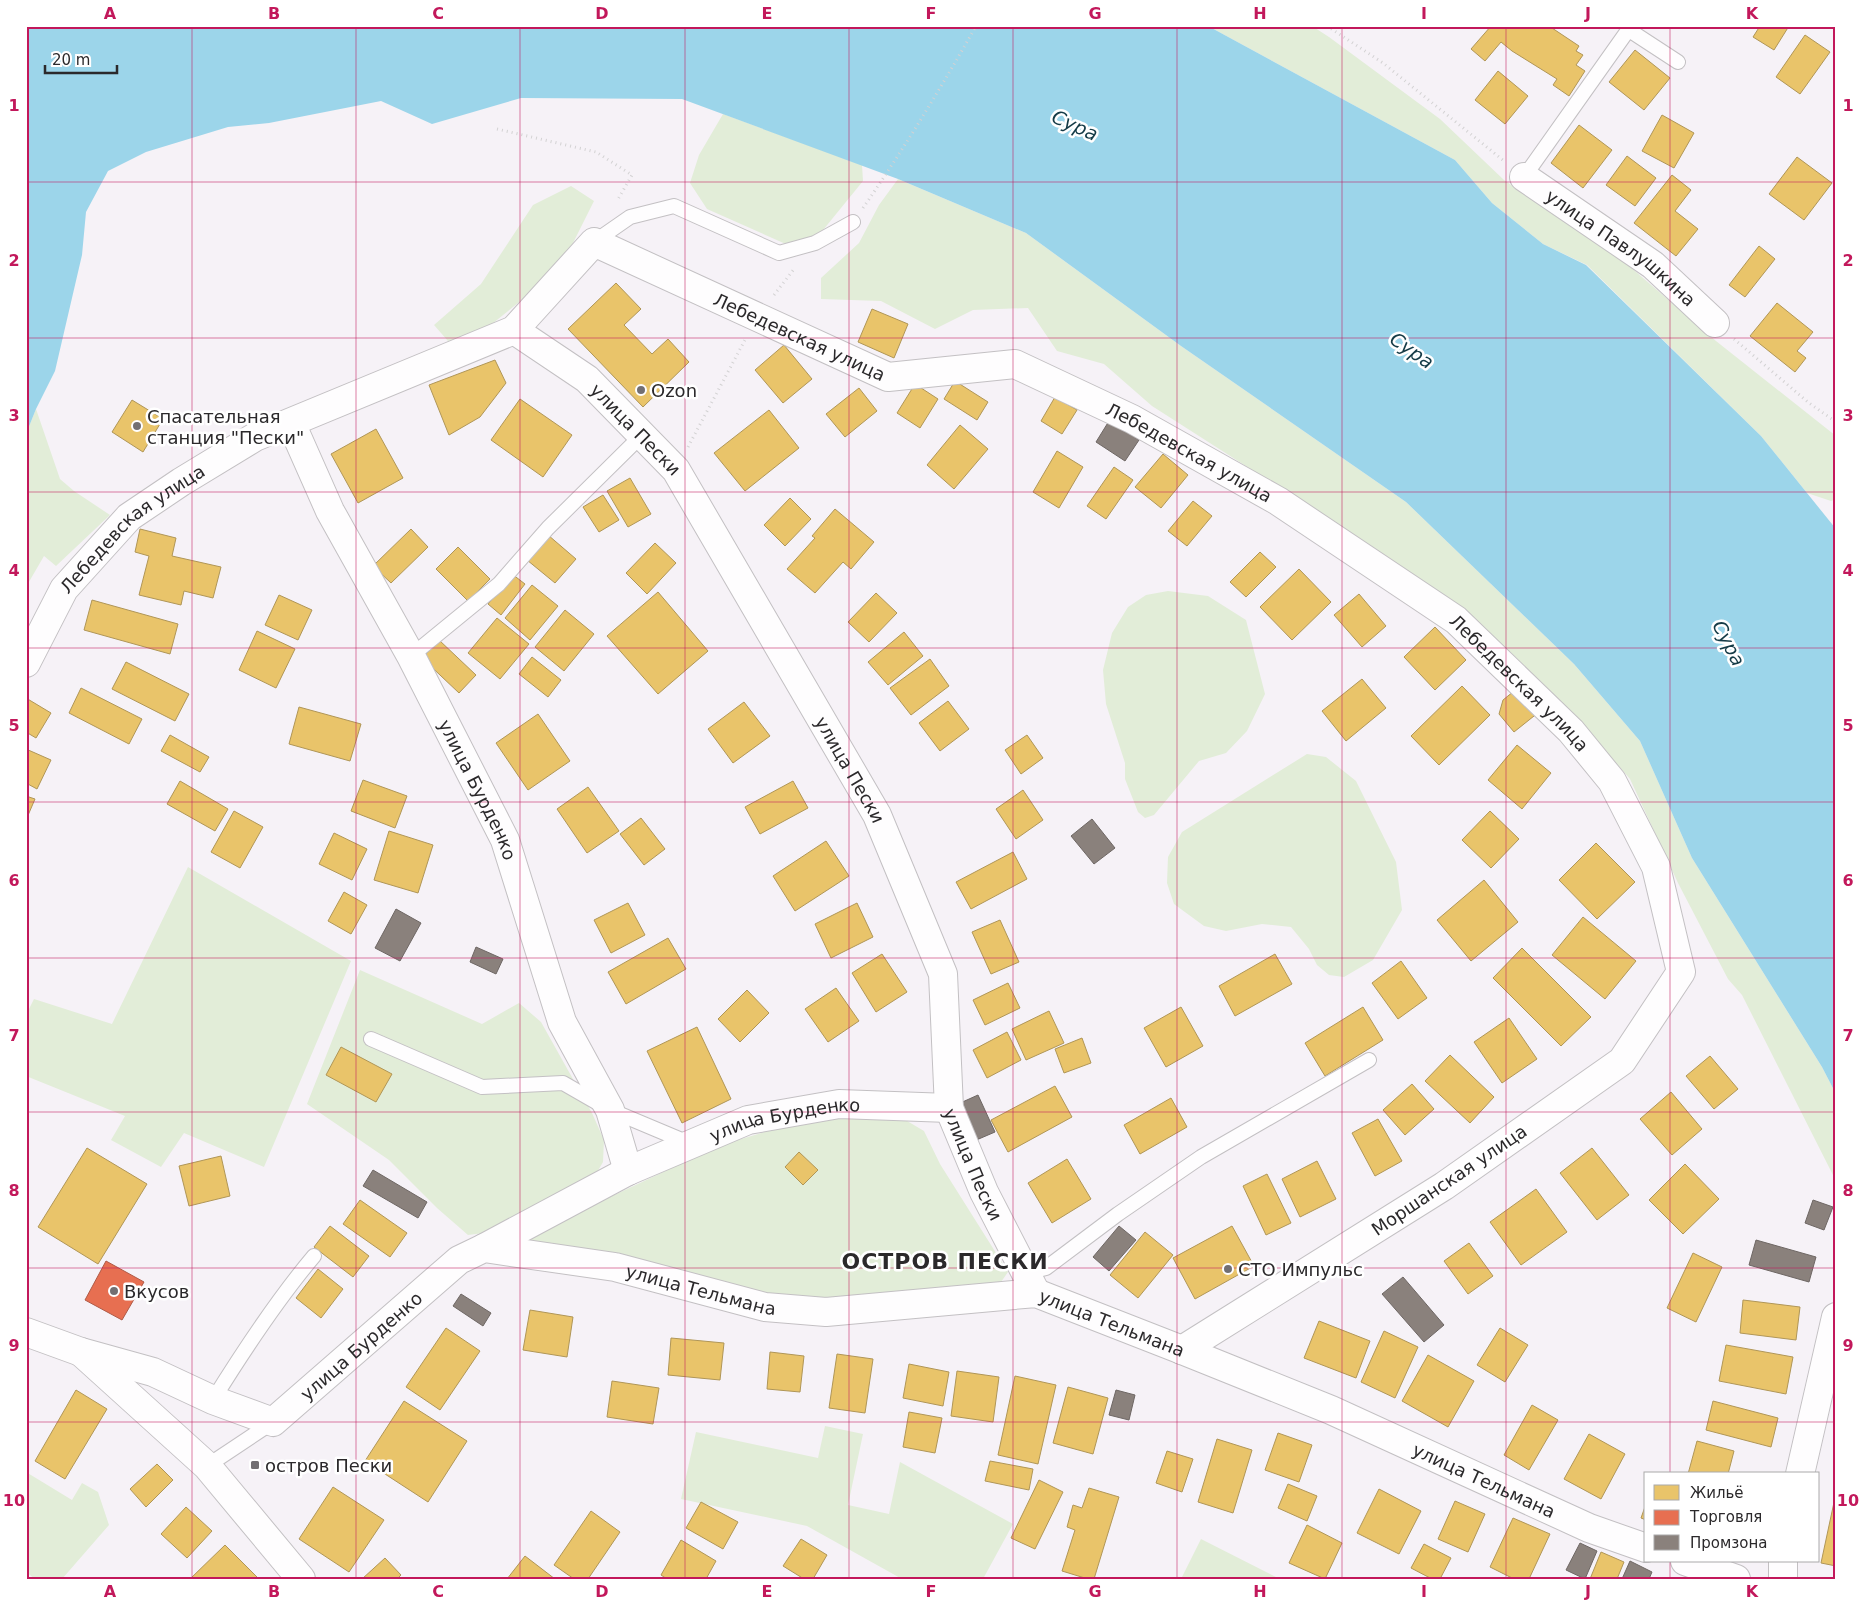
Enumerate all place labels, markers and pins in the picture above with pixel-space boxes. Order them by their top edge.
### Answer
place label: Ozon [651,380,697,401]
marker: Ozon [635,384,647,396]
place label: Спасательная станция "Пески" [147,406,304,448]
marker: Спасательная станция "Пески" [131,420,143,432]
place label: СТО Импульс [1238,1259,1363,1280]
marker: СТО Импульс [1222,1263,1234,1275]
place label: Вкусов [124,1281,189,1302]
marker: Вкусов [108,1285,120,1297]
place label: остров Пески [265,1455,392,1476]
marker: остров Пески [249,1459,261,1471]

